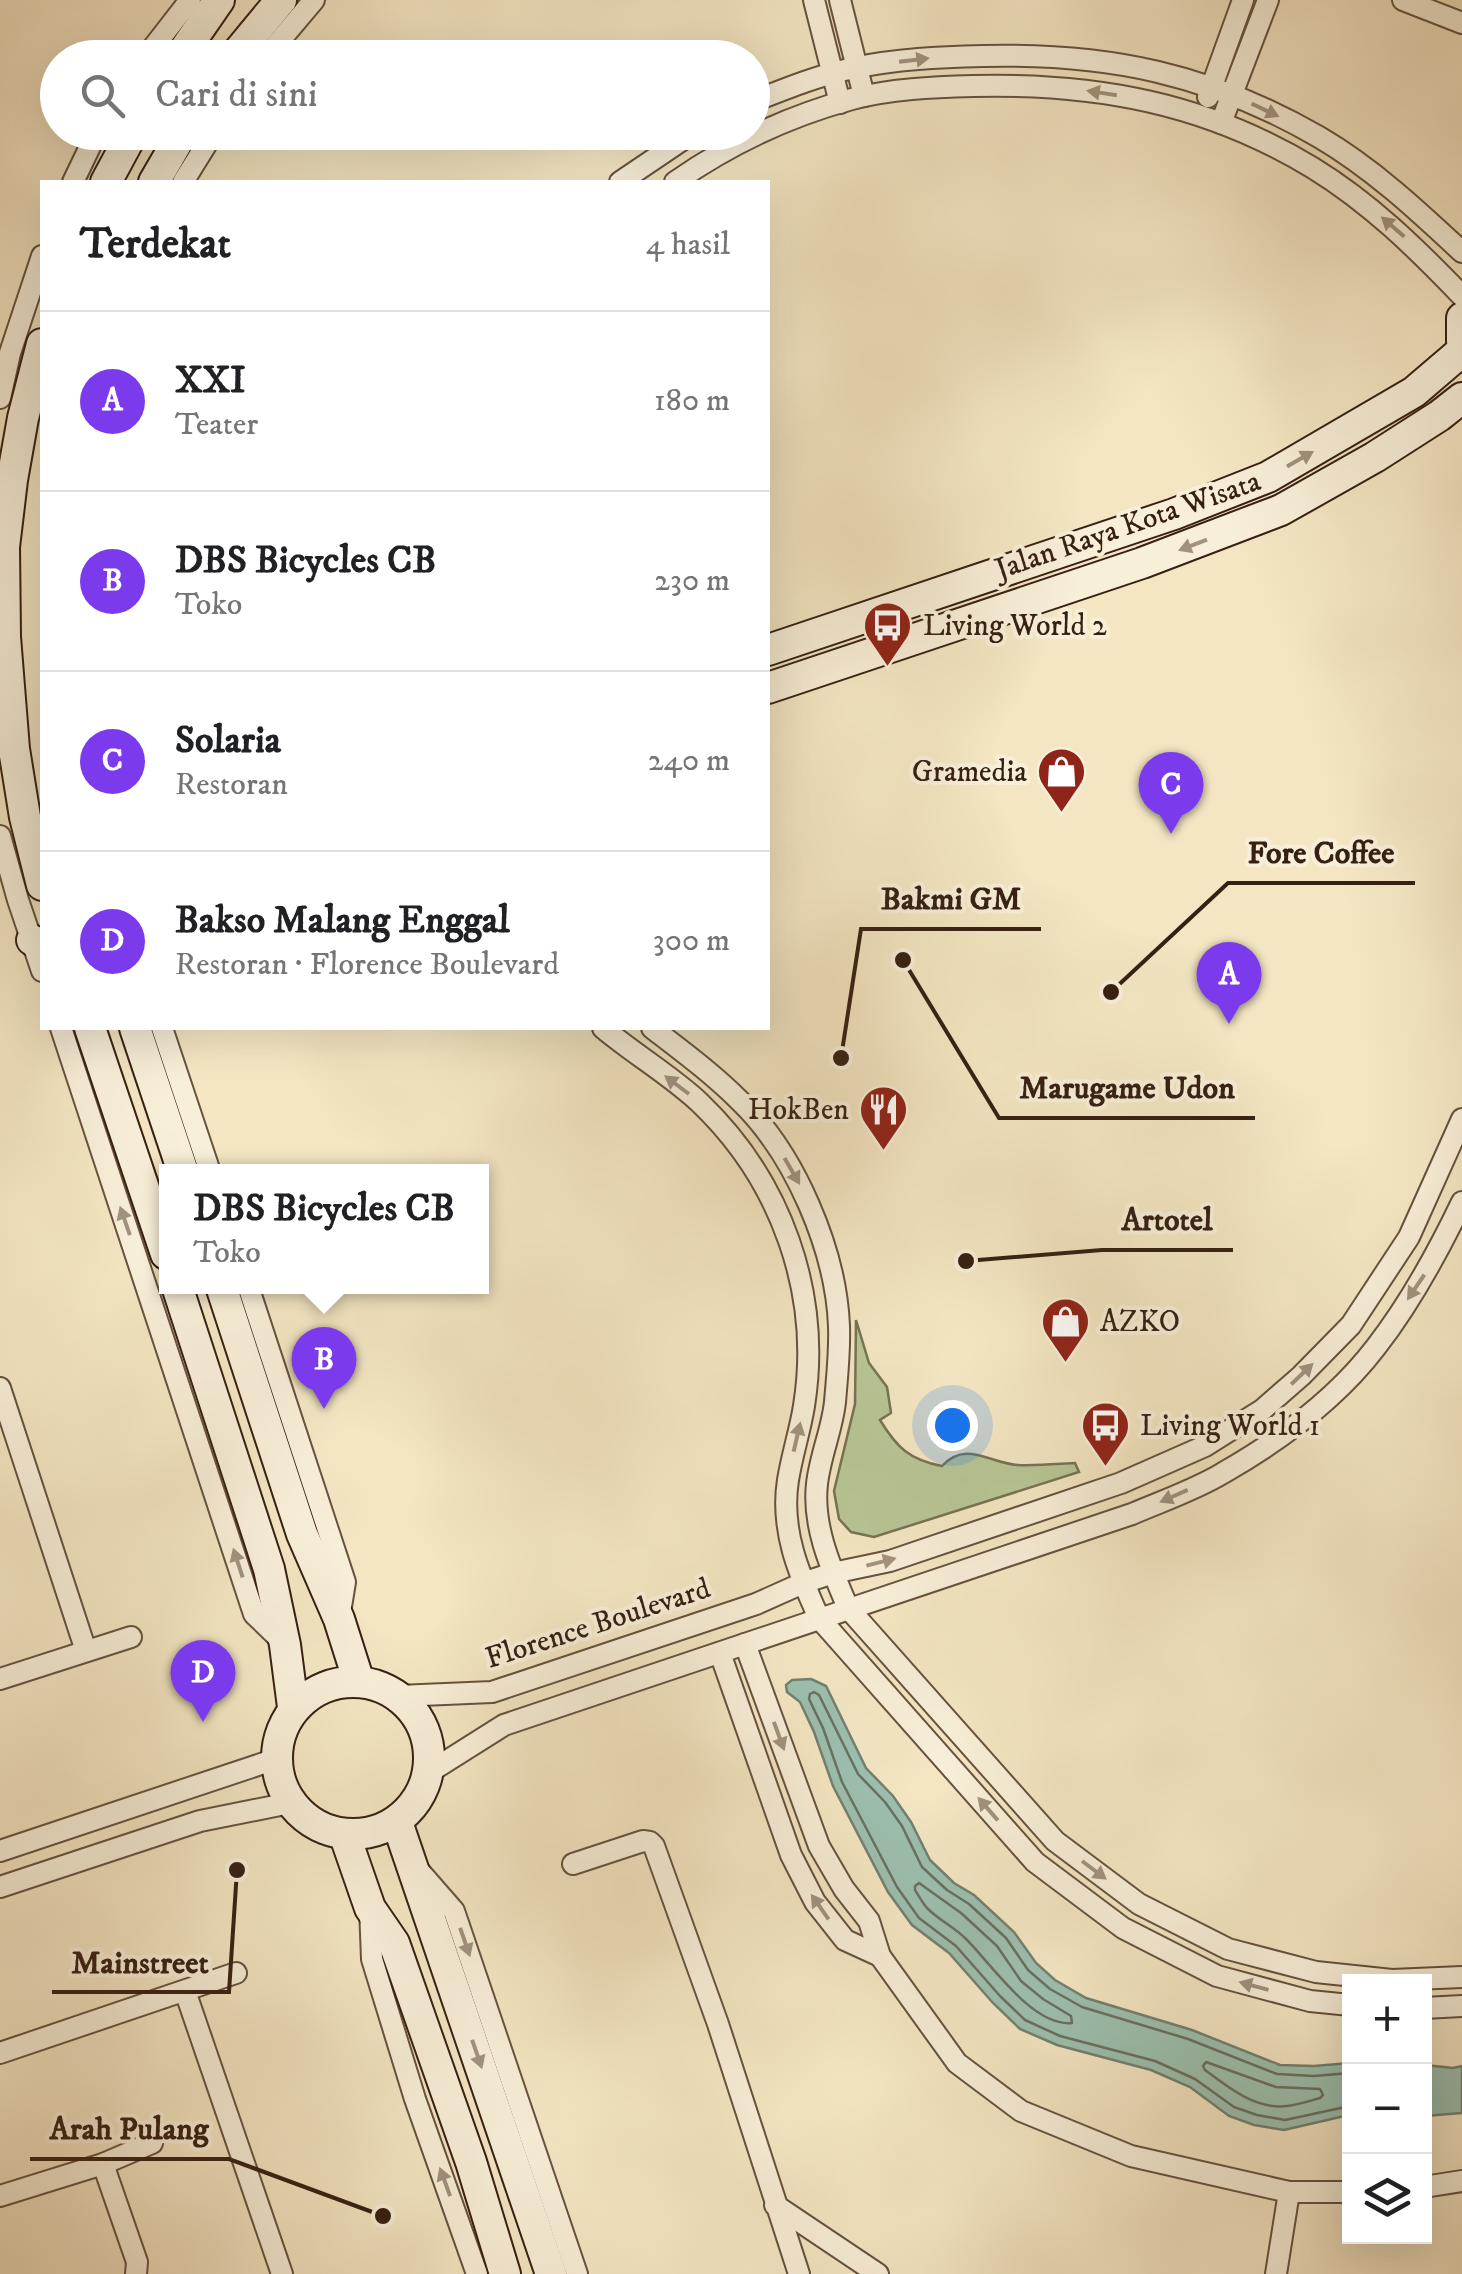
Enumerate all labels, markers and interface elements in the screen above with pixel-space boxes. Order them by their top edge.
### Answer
search box [40,40,770,150]
one-way arrow [898,52,930,68]
icon: search [75,68,130,123]
text: Cari di sini [155,71,318,119]
one-way arrow [1086,85,1117,100]
one-way arrow [1251,101,1280,118]
one-way arrow [1381,217,1406,239]
text: Terdekat [80,219,231,271]
text: 4 hasil [646,225,730,265]
text: XXI [175,357,246,405]
text: A [102,381,123,421]
text: 180 m [654,381,730,421]
text: Teater [175,405,258,445]
one-way arrow [1286,451,1314,469]
street label: Jalan Raya Kota Wisata [988,463,1266,590]
text: DBS Bicycles CB [175,537,436,585]
one-way arrow [1178,537,1208,553]
text: B [102,561,123,601]
text: 230 m [654,561,730,601]
text: Toko [175,585,242,625]
bus stop icon: Living World 2 [862,600,914,668]
place label: Living World 2 [923,608,1107,645]
text: Solaria [175,717,281,765]
text: C [102,741,123,781]
text: 240 m [648,741,730,781]
shop icon: Gramedia [1036,746,1088,814]
pin: C [1138,752,1204,834]
place label: Gramedia [912,754,1027,791]
text: Restoran [175,765,288,805]
callout: Fore Coffee [1228,821,1415,883]
text: Fore Coffee [1247,834,1395,874]
callout: Bakmi GM [861,867,1041,929]
text: Bakmi GM [881,880,1021,920]
text: Bakso Malang Enggal [175,897,510,945]
text: D [101,921,124,961]
text: 300 m [653,921,730,961]
pin: A [1196,942,1262,1024]
text: Restoran · Florence Boulevard [175,945,559,985]
callout: Marugame Udon [999,1056,1255,1118]
text: Marugame Udon [1019,1069,1235,1109]
one-way arrow [664,1075,690,1095]
restaurant icon: HokBen [858,1084,910,1152]
place label: HokBen [748,1092,849,1129]
one-way arrow [784,1157,801,1186]
popup [159,1164,489,1294]
text: DBS Bicycles CB [193,1185,455,1233]
callout: Artotel [1102,1188,1233,1250]
text: Artotel [1120,1201,1213,1241]
one-way arrow [116,1205,131,1235]
text: Toko [193,1233,261,1273]
one-way arrow [1407,1274,1425,1301]
shop icon: AZKO [1039,1296,1091,1364]
place label: AZKO [1100,1304,1180,1341]
pin: B [292,1326,356,1409]
one-way arrow [1289,1363,1313,1386]
your location [927,1400,978,1451]
bus stop icon: Living World 1 [1079,1400,1131,1468]
place label: Living World 1 [1140,1408,1320,1445]
one-way arrow [790,1421,805,1452]
one-way arrow [1159,1487,1188,1504]
one-way arrow [229,1547,244,1577]
one-way arrow [866,1554,897,1569]
street label: Florence Boulevard [481,1570,715,1678]
pin: D [170,1640,236,1722]
one-way arrow [772,1721,787,1751]
one-way arrow [978,1797,1000,1822]
one-way arrow [1081,1859,1107,1879]
one-way arrow [811,1894,830,1920]
one-way arrow [458,1928,473,1958]
callout: Mainstreet [52,1930,229,1992]
text: Mainstreet [71,1944,209,1984]
map controls [1342,1974,1432,2244]
button: + [1342,1974,1432,2064]
one-way arrow [1238,1978,1269,1994]
one-way arrow [470,2040,485,2070]
button: − [1342,2064,1432,2154]
callout: Arah Pulang [30,2097,229,2159]
text: Arah Pulang [48,2110,210,2150]
button: layers [1342,2154,1432,2244]
one-way arrow [437,2166,452,2196]

